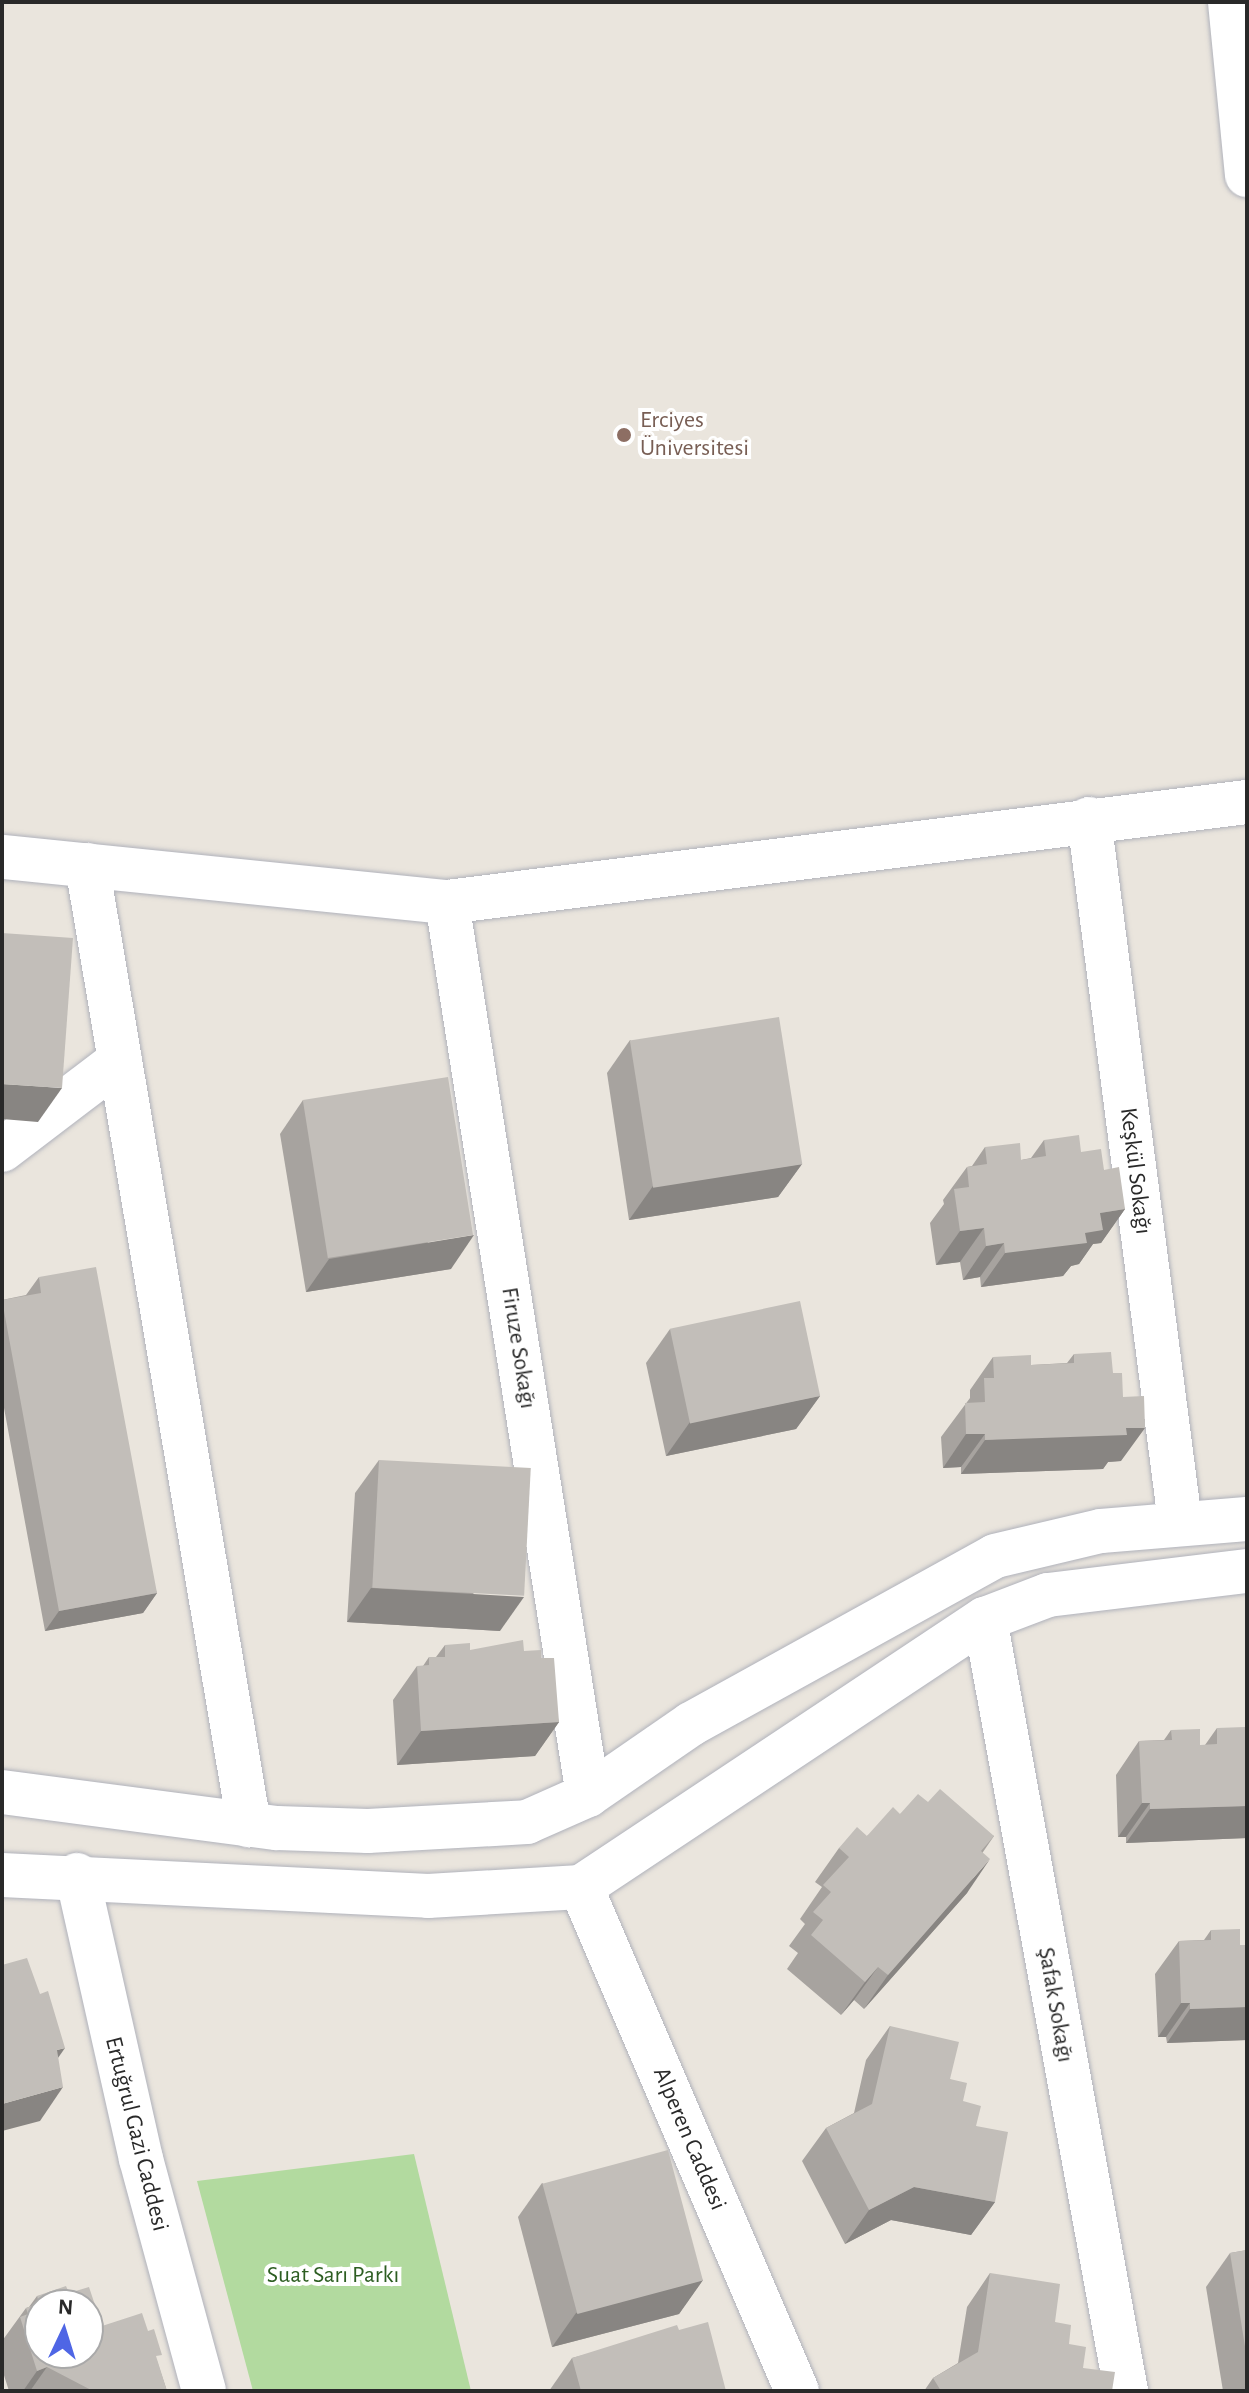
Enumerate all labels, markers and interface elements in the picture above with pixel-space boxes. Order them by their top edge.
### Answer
place label: Erciyes Üniversitesi [640,407,749,463]
marker: Erciyes Üniversitesi [615,426,633,444]
street label: Keşkül Sokağı [1113,1106,1157,1236]
street label: Firuze Sokağı [494,1285,542,1411]
street label: Şafak Sokağı [1031,1945,1079,2065]
street label: Ertuğrul Gazi Caddesi [98,2034,174,2234]
street label: Alperen Caddesi [646,2063,732,2215]
park label: Suat Sarı Parkı [267,2262,399,2290]
north arrow [24,2289,104,2369]
text: N [57,2296,74,2319]

